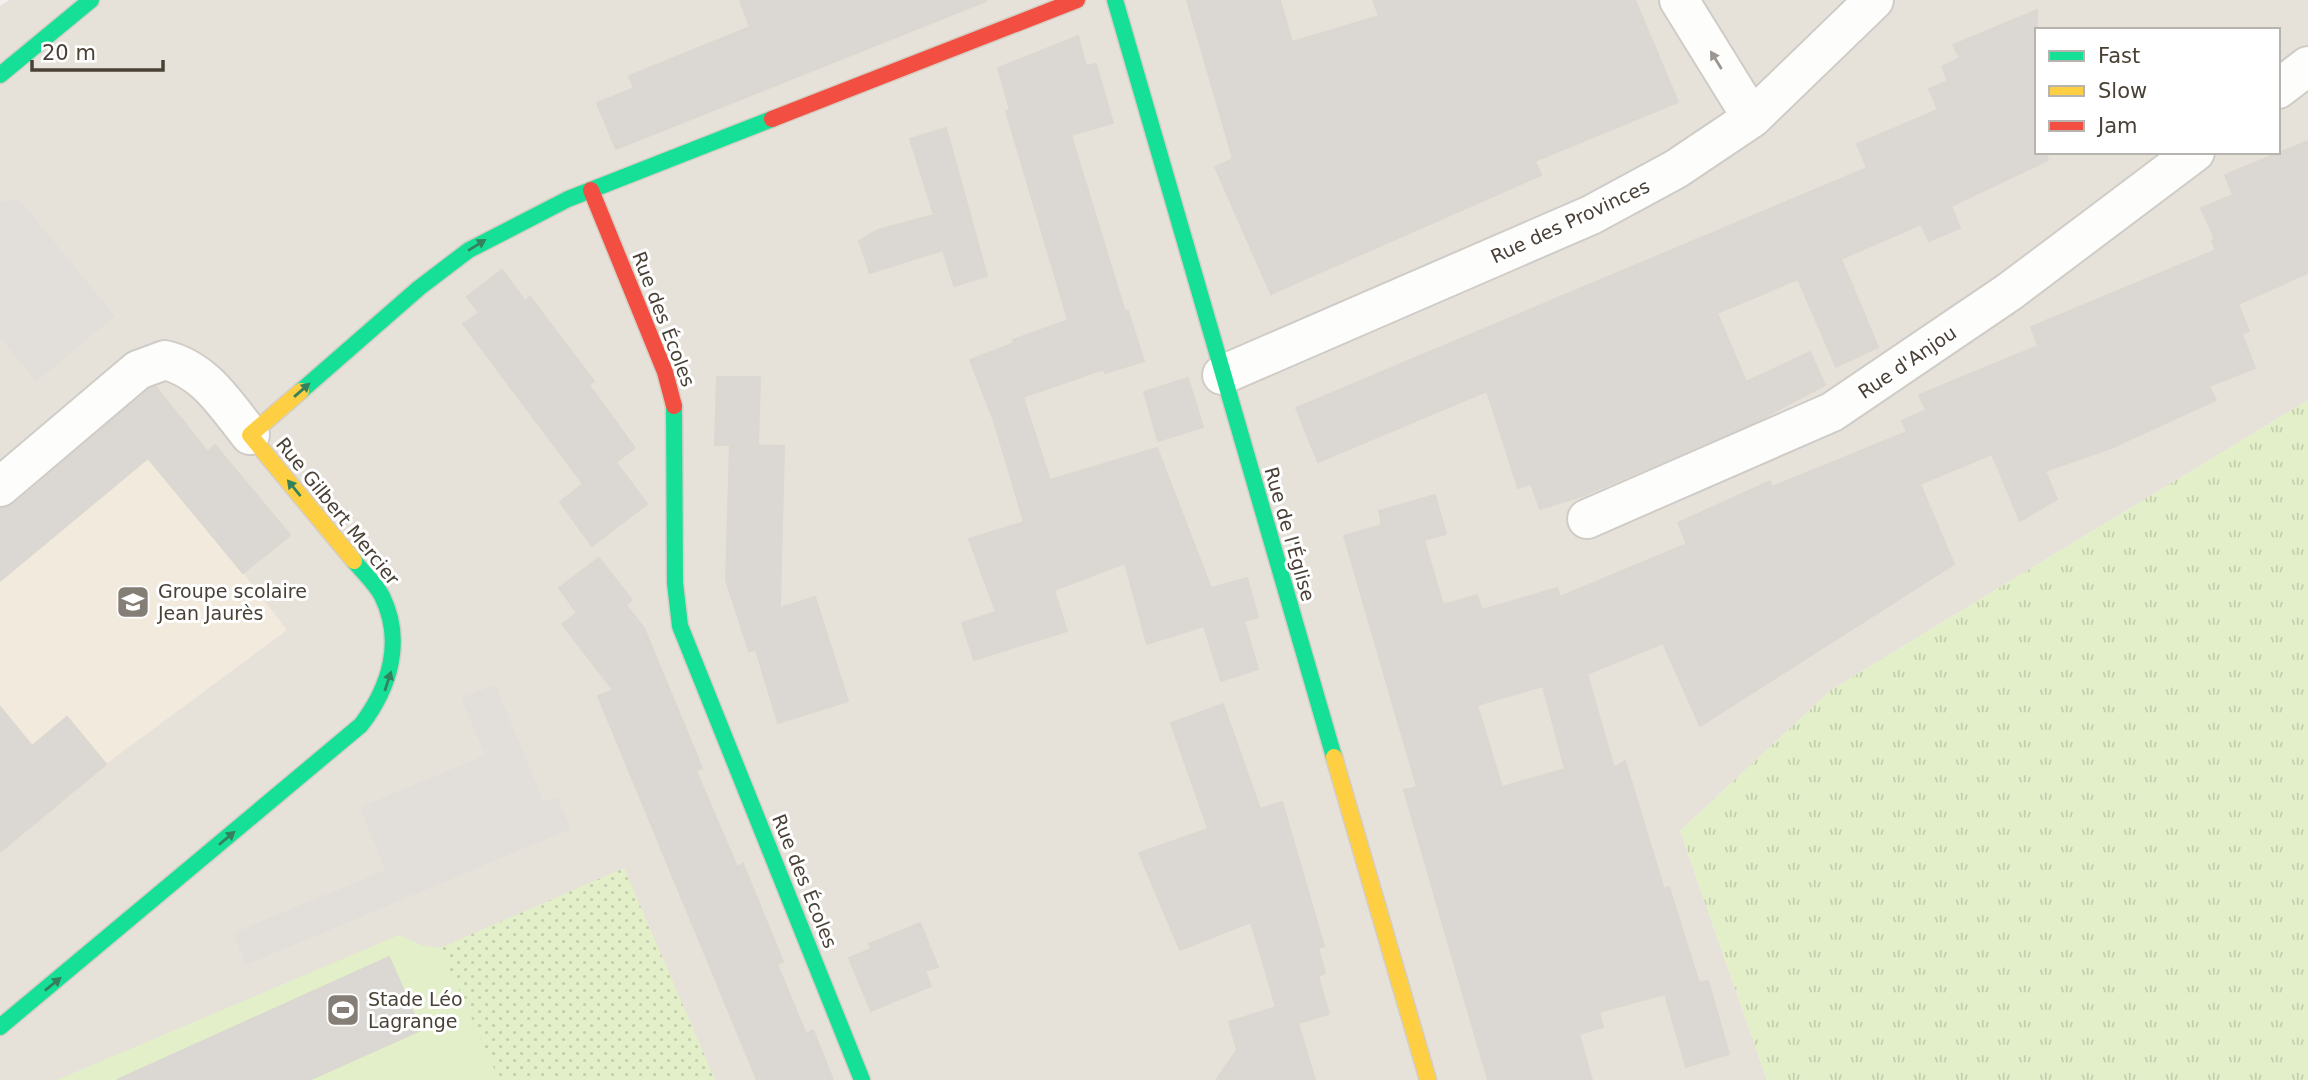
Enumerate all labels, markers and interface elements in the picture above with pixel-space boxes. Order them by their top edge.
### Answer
scale bar [32,28,163,72]
legend [2035,28,2280,154]
text: 20 m [42,41,96,65]
text: Fast [2098,44,2140,68]
one-way arrow [1710,50,1723,70]
text: Slow [2098,79,2147,103]
text: Jam [2096,114,2138,138]
street label: Rue des Provinces [1487,175,1653,267]
one-way arrow [468,239,487,252]
street label: Rue des Écoles [628,248,700,390]
street label: Rue d'Anjou [1854,321,1960,403]
one-way arrow [293,382,311,398]
street label: Rue Gilbert Mercier [272,433,404,589]
street label: Rue de l'Église [1260,464,1320,604]
one-way arrow [287,480,302,497]
place label: Groupe scolaire Jean Jaurès [157,580,307,624]
school or university icon: Groupe scolaire Jean Jaurès [114,583,152,621]
one-way arrow [384,671,394,692]
street label: Rue des Écoles [768,811,842,951]
one-way arrow [219,831,236,846]
one-way arrow [44,977,61,992]
place label: Stade Léo Lagrange [368,988,463,1032]
sports icon: Stade Léo Lagrange [324,991,362,1029]

